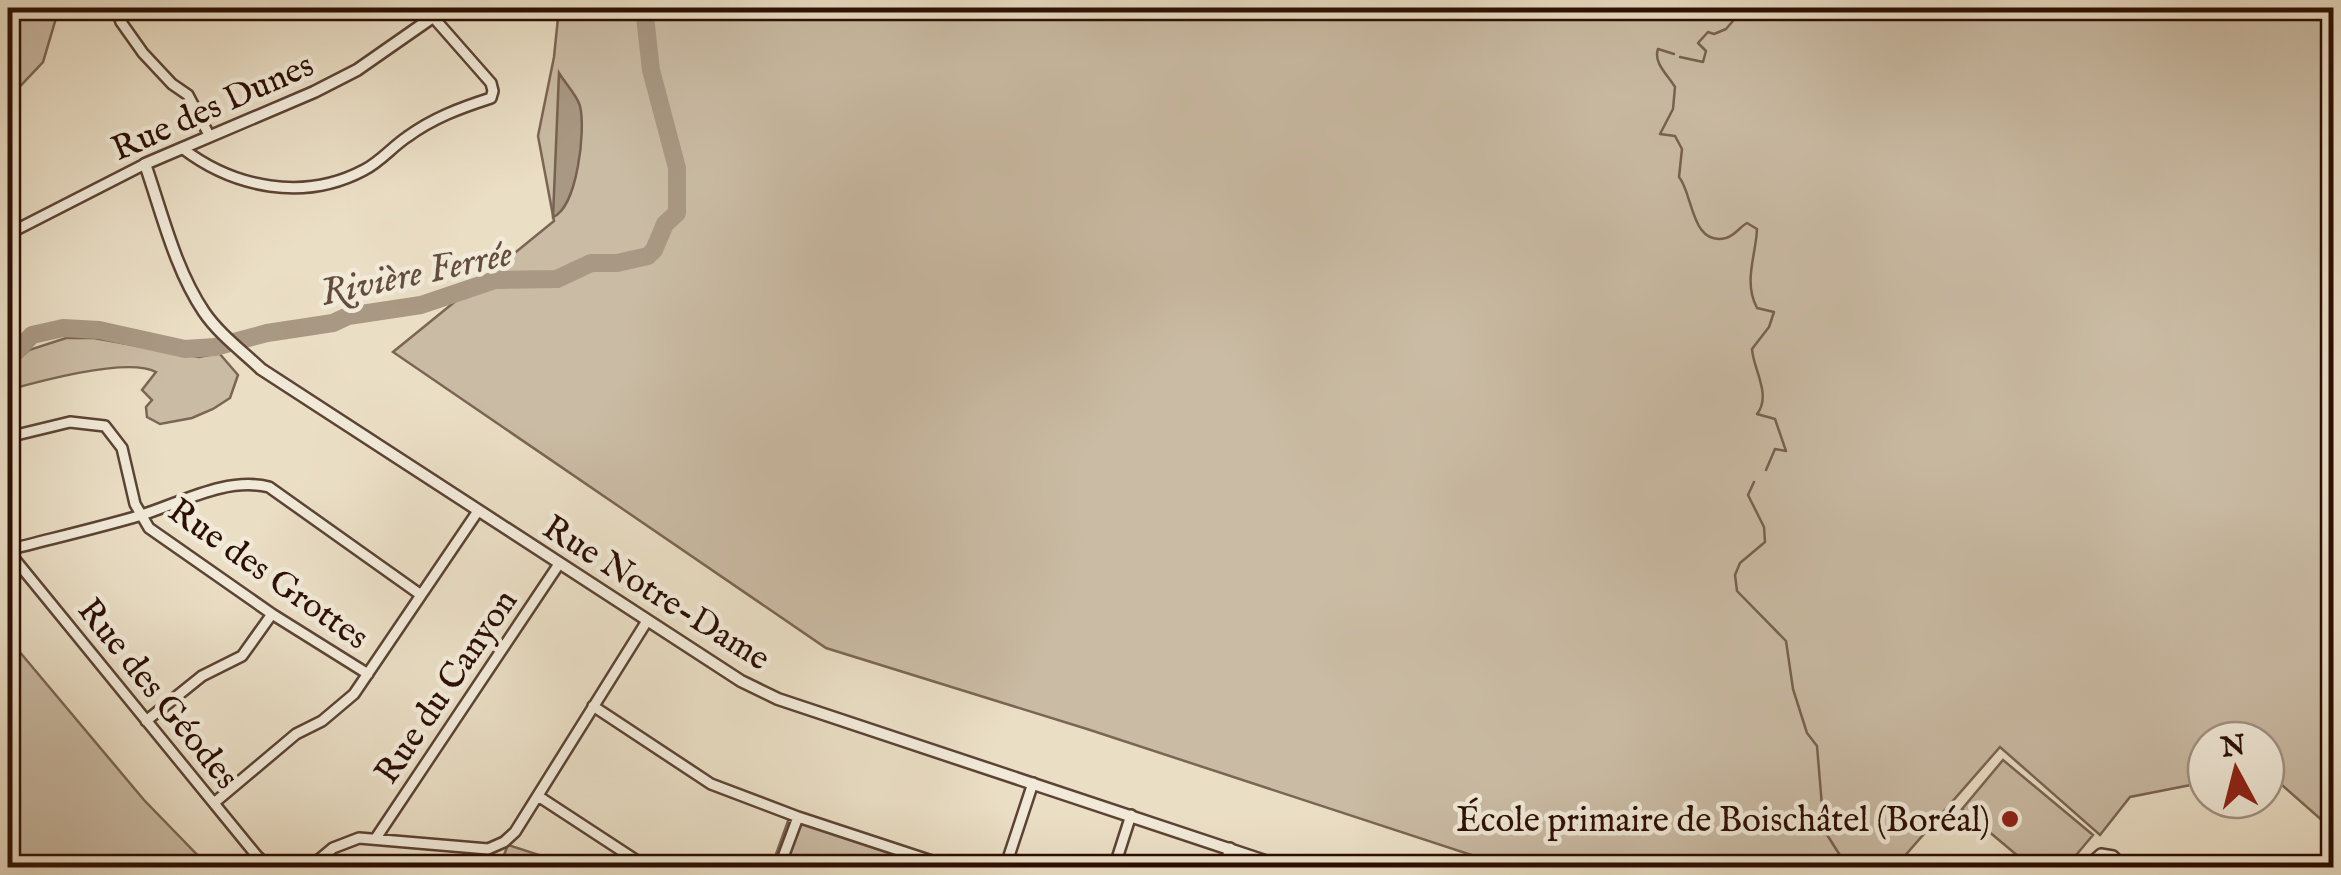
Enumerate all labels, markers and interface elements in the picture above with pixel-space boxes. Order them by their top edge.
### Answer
street label: Rue des Dunes [105,44,321,173]
water label: Rivière Ferrée [316,231,517,319]
street label: Rue des Grottes [158,489,377,661]
street label: Rue Notre-Dame [534,506,778,682]
street label: Rue du Canyon [365,581,529,793]
street label: Rue des Géodes [66,590,248,799]
north arrow [2186,720,2286,820]
text: N [2218,729,2247,767]
place label: École primaire de Boischâtel (Boréal) [1456,797,1990,844]
marker: École primaire de Boischâtel (Boréal) [1999,808,2021,830]

